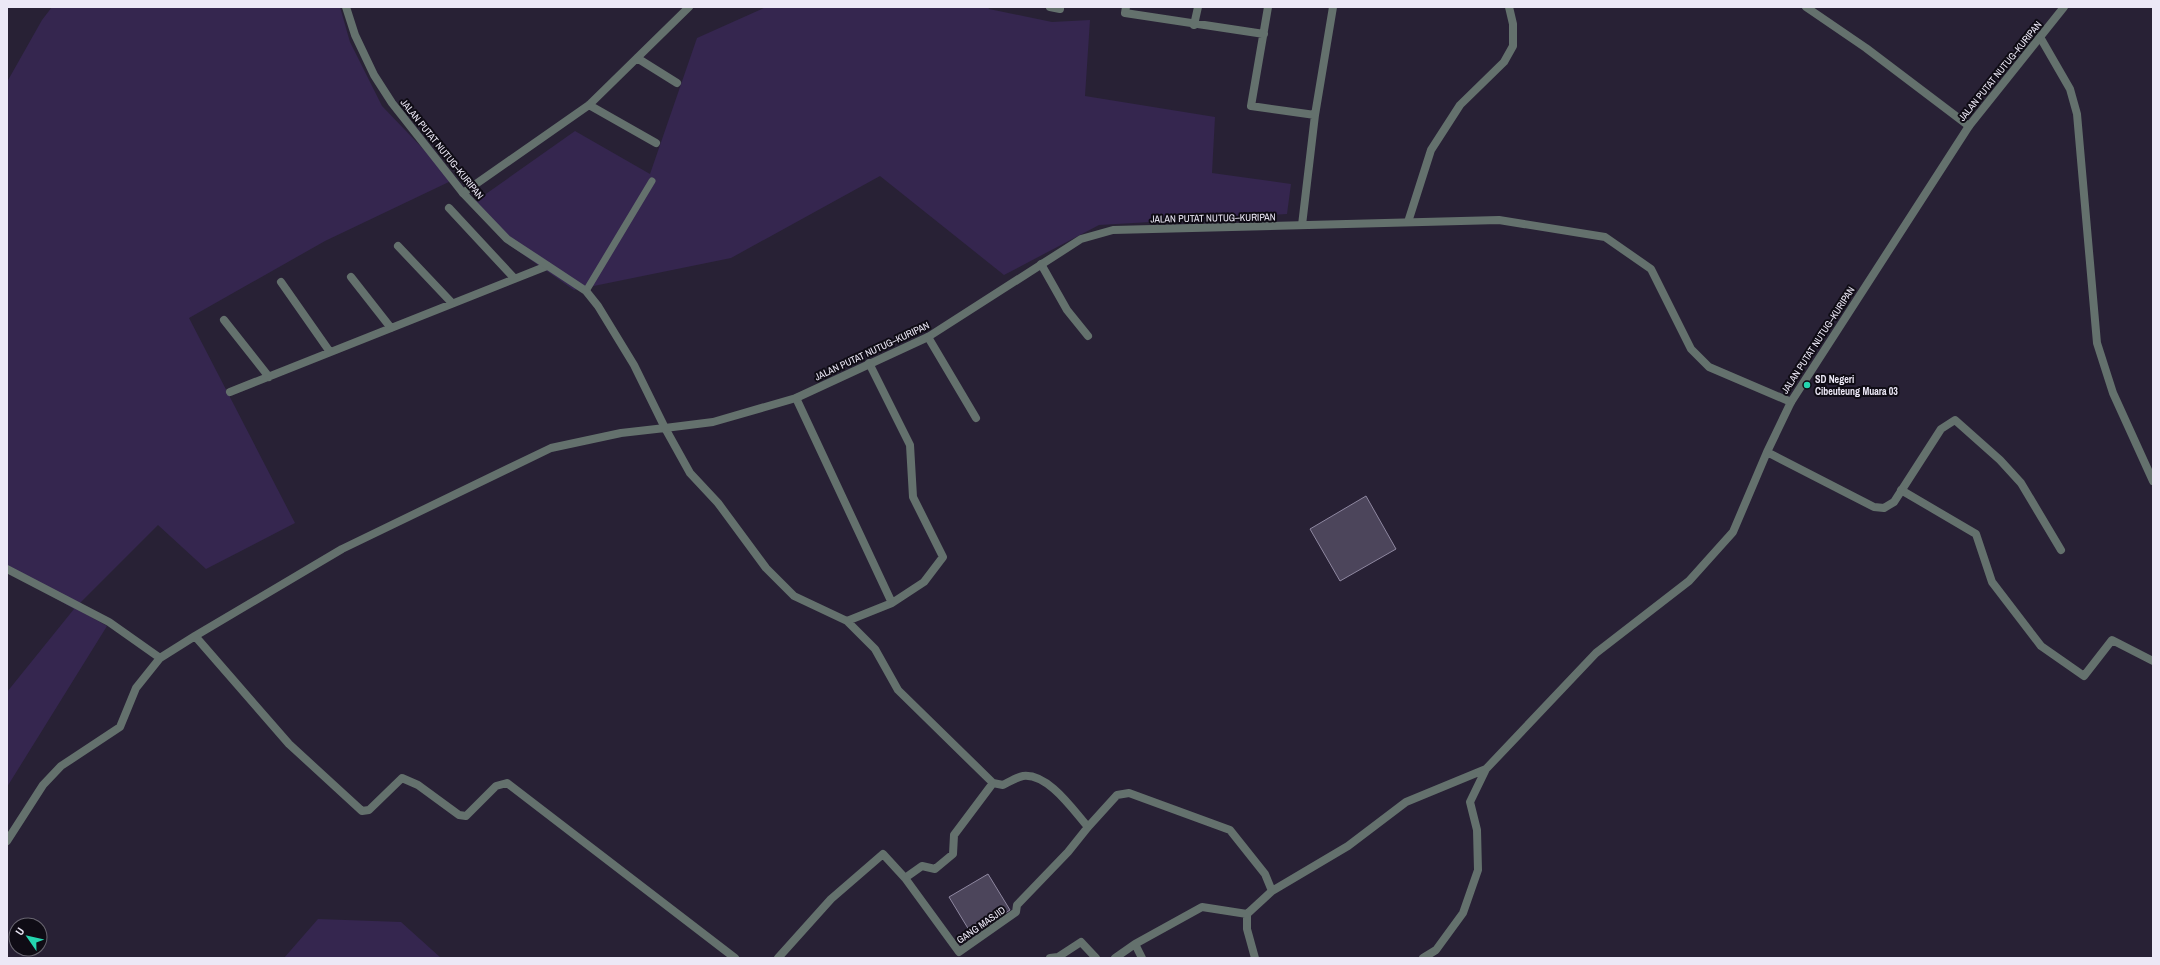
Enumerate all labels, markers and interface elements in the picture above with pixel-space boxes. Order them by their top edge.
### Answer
street label: JALAN PUTAT NUTUG–KURIPAN [1956,18,2044,124]
street label: JALAN PUTAT NUTUG–KURIPAN [398,96,486,202]
street label: JALAN PUTAT NUTUG–KURIPAN [1150,210,1276,226]
street label: JALAN PUTAT NUTUG–KURIPAN [1778,284,1858,396]
street label: JALAN PUTAT NUTUG–KURIPAN [813,319,932,383]
place label: SD Negeri Cibeuteung Muara 03 [1815,373,1898,398]
marker: SD Negeri Cibeuteung Muara 03 [1802,380,1812,390]
street label: GANG MASJID [954,903,1008,947]
north arrow [8,917,48,957]
text: U [12,925,27,938]

